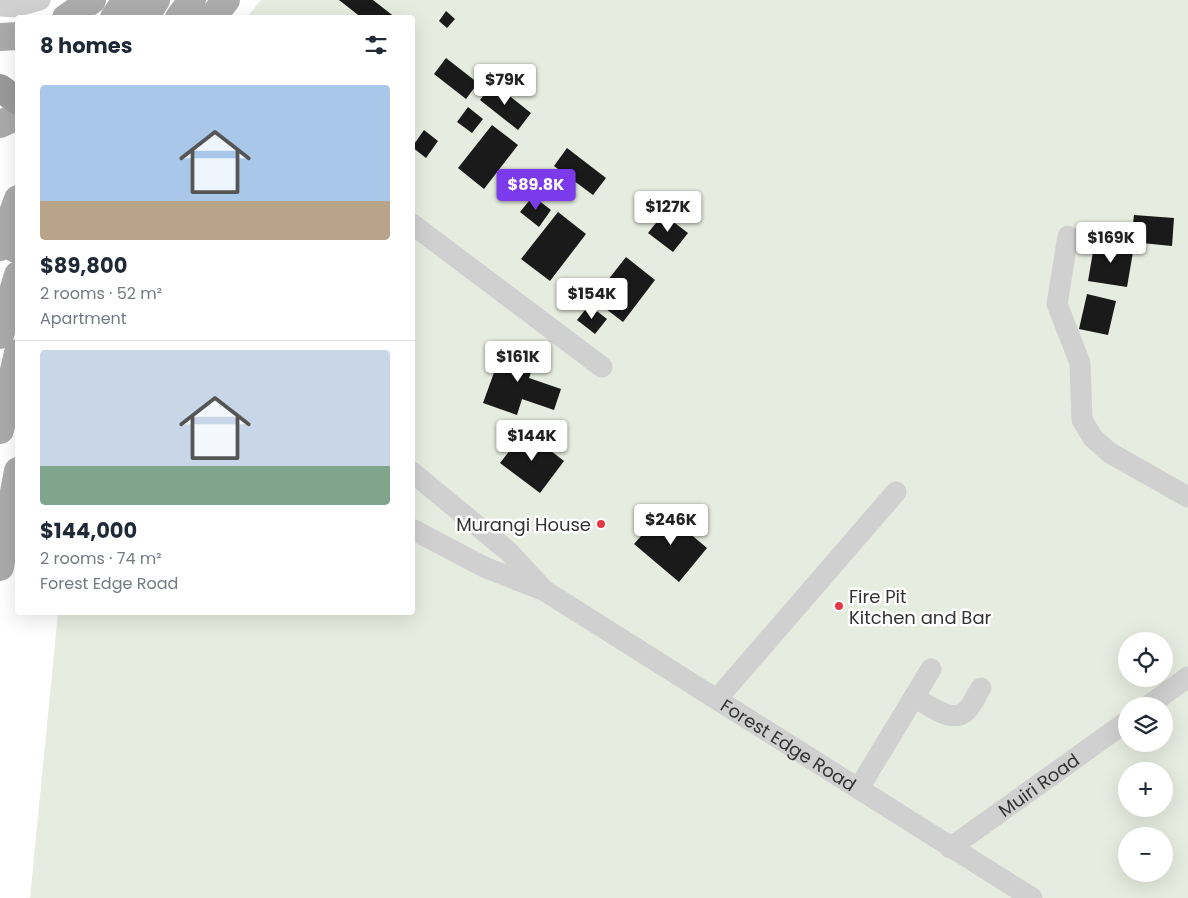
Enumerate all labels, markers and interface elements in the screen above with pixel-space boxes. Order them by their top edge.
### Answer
text: 8 homes [40,31,132,60]
icon: filters [362,31,390,59]
pin: $79K [475,64,535,106]
text: $79K [485,68,525,91]
icon: home [170,117,260,207]
pin: $89.8K [495,168,577,211]
text: $89.8K [508,173,564,196]
pin: $127K [633,190,703,233]
text: $127K [645,195,691,218]
pin: $169K [1076,222,1146,264]
text: $169K [1087,226,1135,249]
text: $89,800 [40,251,127,280]
pin: $154K [557,278,627,320]
text: 2 rooms · 52 m² [40,282,162,305]
text: $154K [568,282,616,305]
text: Apartment [40,307,127,330]
pin: $161K [483,340,553,383]
text: $161K [496,345,540,368]
icon: home [170,383,260,473]
pin: $144K [497,420,567,462]
text: $144K [507,424,557,447]
pin: $246K [636,504,706,546]
text: $246K [645,508,697,531]
place label: Murangi House [456,512,591,537]
text: $144,000 [40,516,137,545]
marker: Murangi House [595,518,607,530]
text: 2 rooms · 74 m² [40,547,162,570]
text: Forest Edge Road [40,572,178,595]
place label: Fire Pit Kitchen and Bar [849,584,992,630]
marker: Fire Pit Kitchen and Bar [833,600,845,612]
map controls [1118,632,1173,882]
button: locate [1118,632,1173,687]
street label: Forest Edge Road [716,693,861,797]
button: layers [1118,697,1173,752]
street label: Muiri Road [993,747,1084,822]
button: + [1118,762,1173,817]
button: − [1118,827,1173,882]

